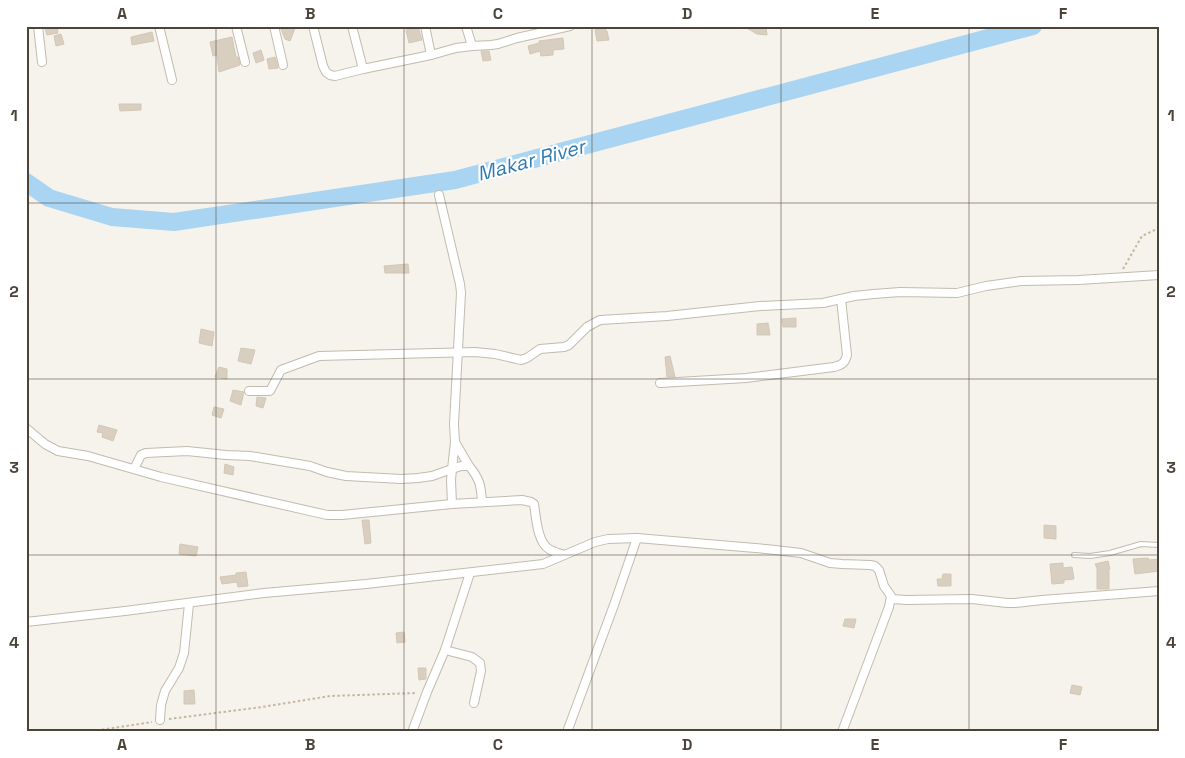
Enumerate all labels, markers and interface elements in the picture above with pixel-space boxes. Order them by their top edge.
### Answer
text: A [117,3,127,24]
text: B [305,3,315,24]
text: C [493,3,503,24]
text: D [682,3,692,24]
text: E [871,3,880,24]
text: F [1059,3,1068,24]
text: 1 [10,105,18,126]
text: 1 [1167,105,1175,126]
water label: Makar River [474,132,590,187]
text: 2 [9,281,19,302]
text: 2 [1166,281,1176,302]
text: 3 [9,457,19,478]
text: 3 [1166,457,1176,478]
text: 4 [9,632,19,653]
text: 4 [1166,632,1176,653]
text: A [117,734,127,755]
text: B [305,734,315,755]
text: C [493,734,503,755]
text: D [682,734,692,755]
text: E [871,734,880,755]
text: F [1059,734,1068,755]

